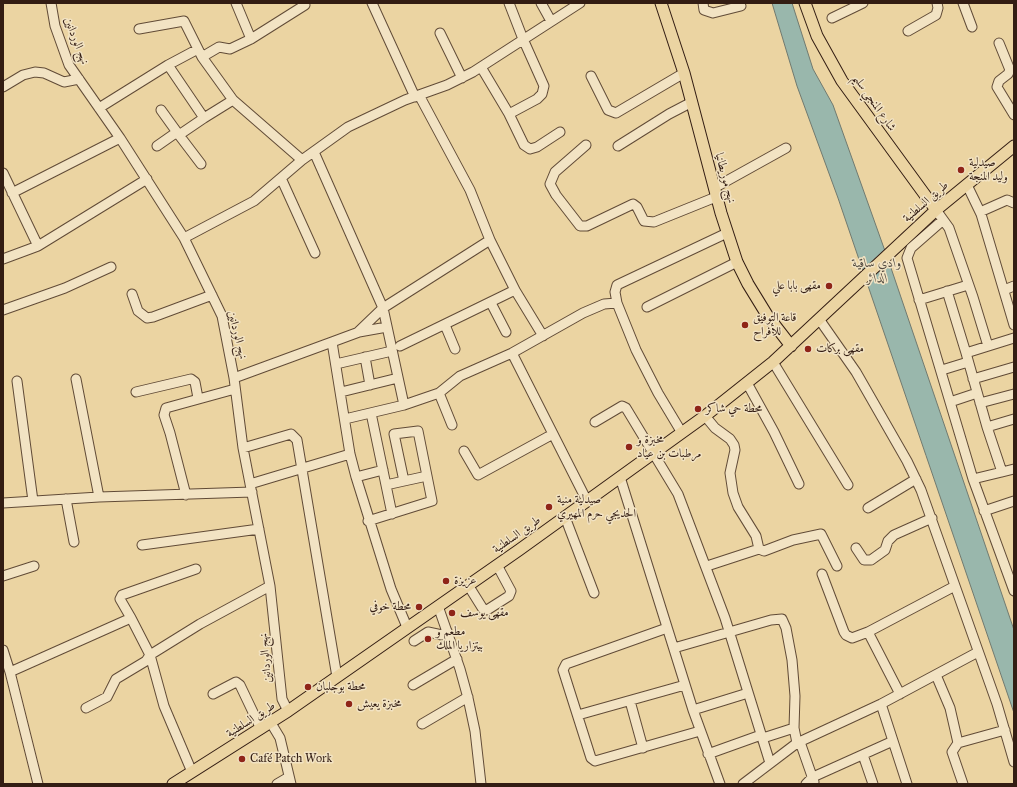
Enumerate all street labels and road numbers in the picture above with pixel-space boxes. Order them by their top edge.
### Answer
street label: نهج الوردانين [60,15,92,67]
street label: شارع المنجي سليم [849,72,899,134]
street label: نهج موريطانيا [711,151,739,205]
street label: طريق السلطنية [900,178,952,226]
street label: نهج الوردانين [224,309,250,361]
street label: طريق السلطنية [490,513,544,557]
street label: نهج الوردانين [257,633,275,683]
street label: طريق السلطنية [224,699,278,741]

